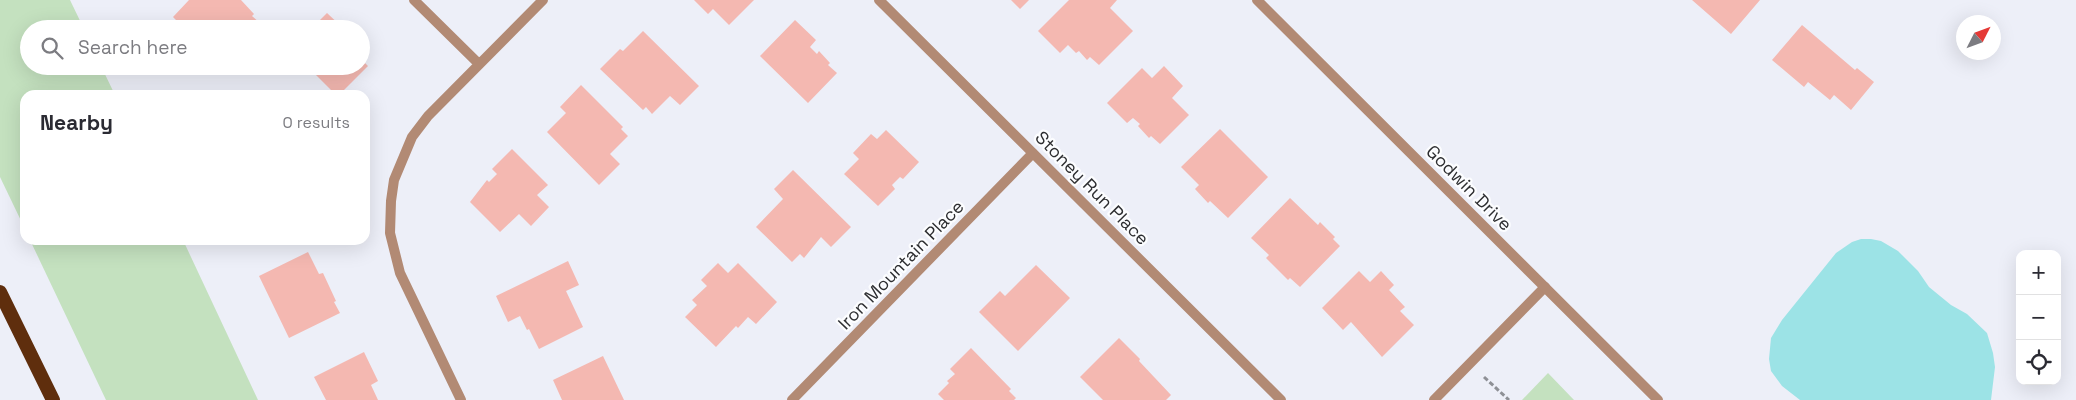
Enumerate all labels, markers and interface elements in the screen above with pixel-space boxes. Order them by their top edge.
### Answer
north arrow [1956,15,2001,60]
search box [20,20,370,75]
icon: search [38,34,66,62]
text: Search here [78,35,188,60]
text: Nearby [40,109,113,136]
text: 0 results [282,112,350,133]
street label: Stoney Run Place [1030,126,1154,250]
street label: Godwin Drive [1422,140,1517,235]
street label: Iron Mountain Place [833,195,968,334]
map controls [2016,250,2061,385]
button: + [2016,250,2061,295]
button: − [2016,295,2061,340]
button: locate [2016,340,2061,385]

